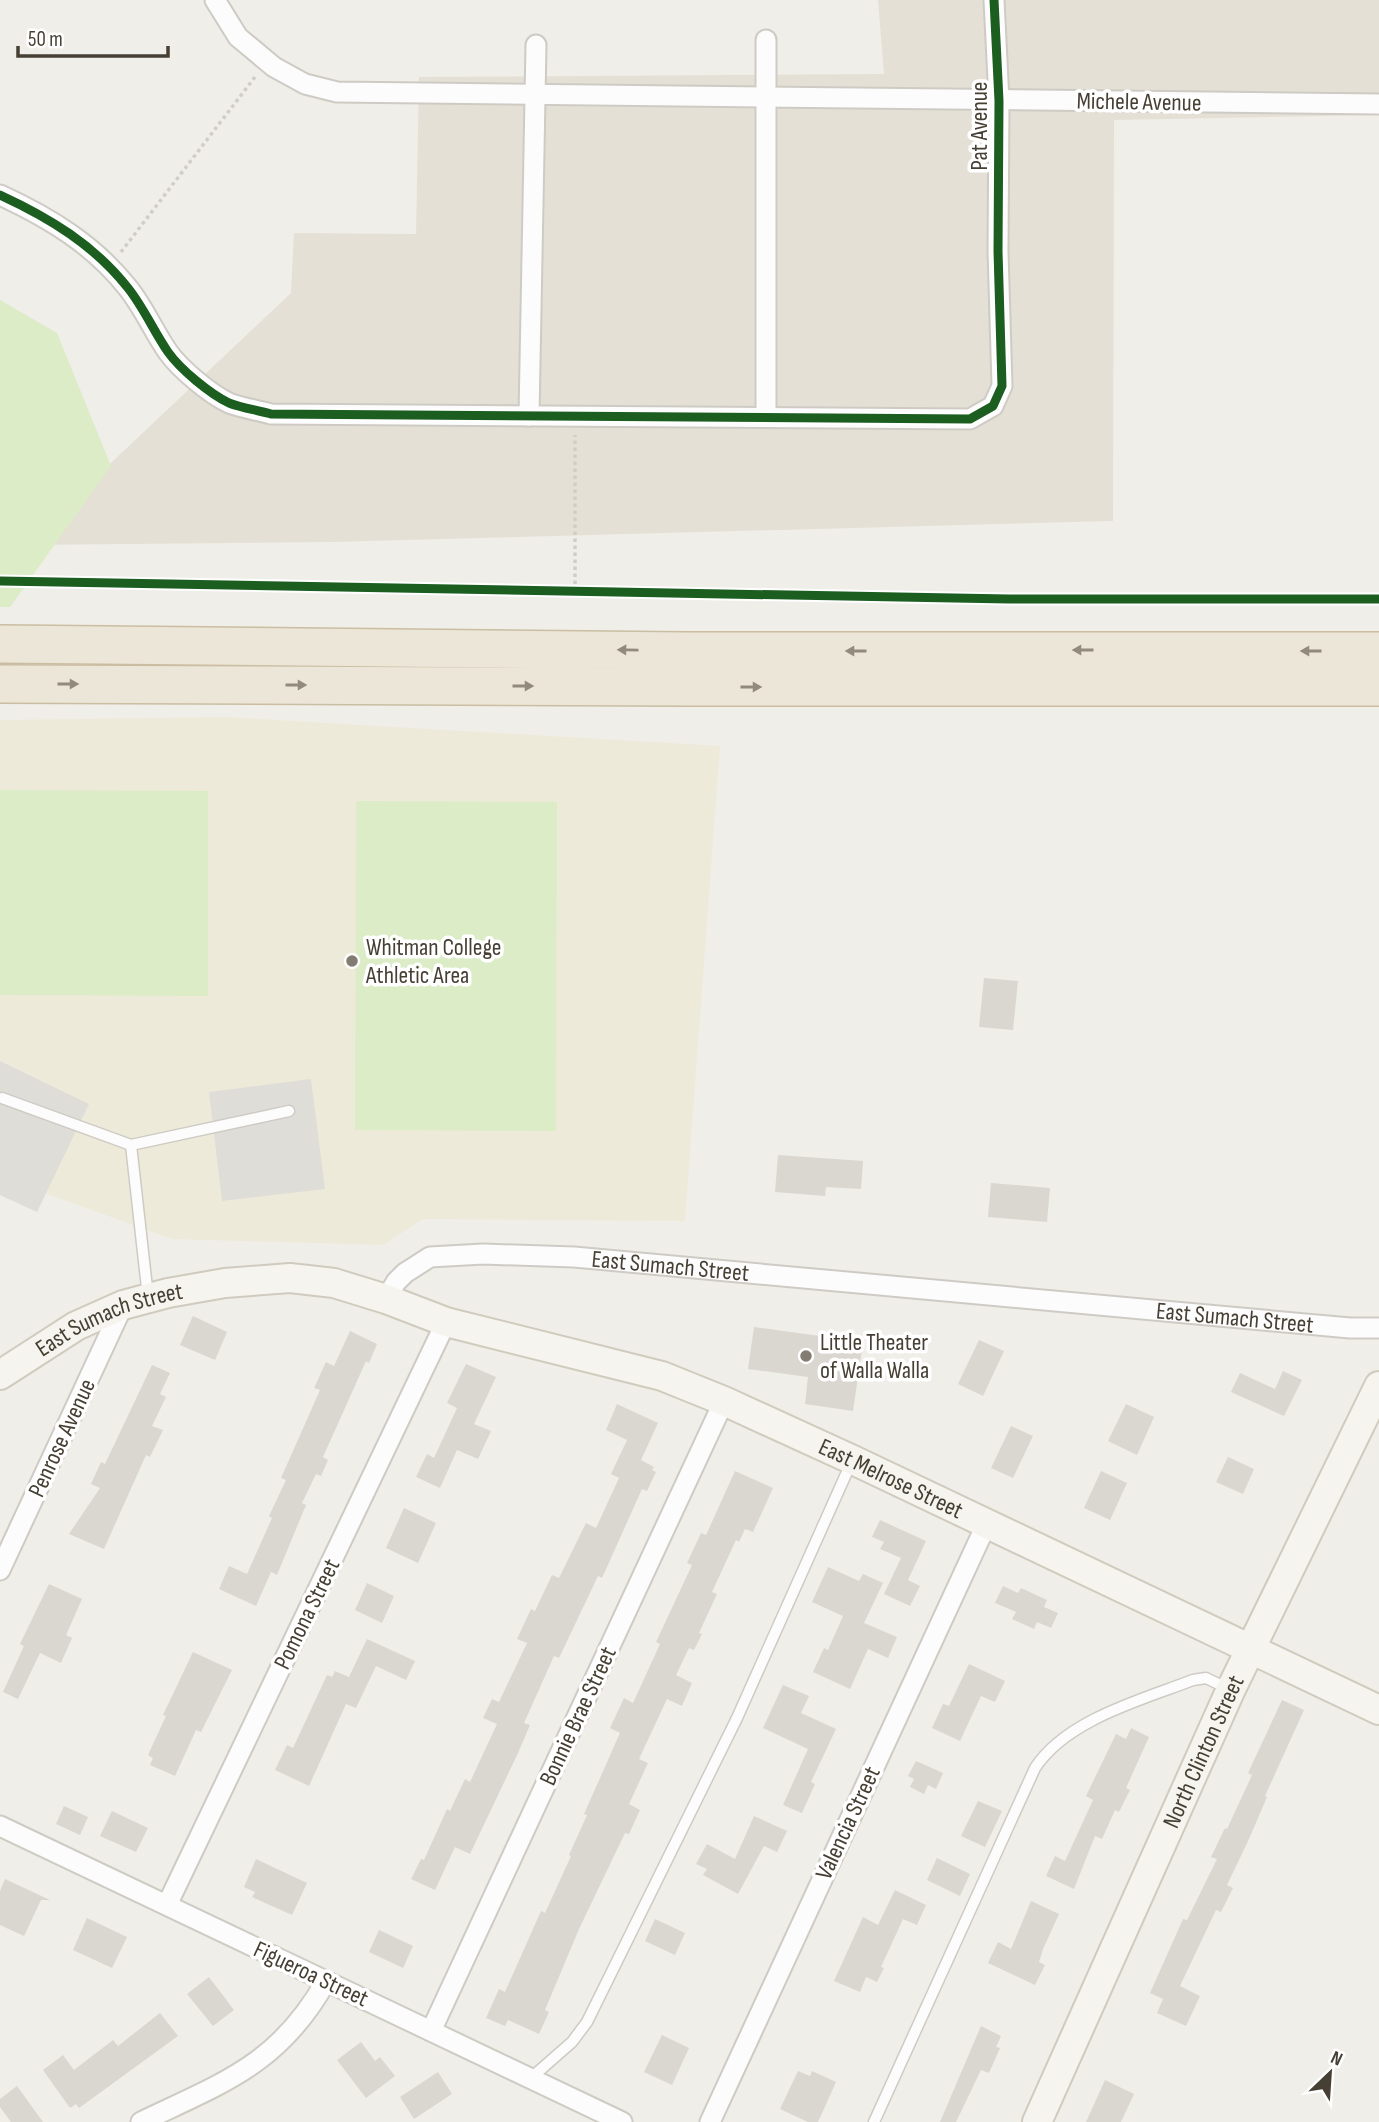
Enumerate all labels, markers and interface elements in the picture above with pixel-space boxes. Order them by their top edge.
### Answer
scale bar [18,14,168,58]
text: 50 m [28,27,63,52]
street label: Pat Avenue [965,82,994,170]
street label: Michele Avenue [1076,86,1202,118]
one-way arrow [617,644,639,656]
one-way arrow [1072,644,1094,656]
one-way arrow [845,645,867,657]
one-way arrow [1300,645,1322,657]
one-way arrow [57,678,79,690]
one-way arrow [285,679,307,691]
one-way arrow [512,681,534,692]
one-way arrow [740,681,762,693]
place label: Whitman College Athletic Area [365,933,502,990]
marker: Whitman College Athletic Area [344,953,360,969]
street label: East Sumach Street [590,1244,750,1287]
street label: East Sumach Street [30,1276,185,1363]
street label: East Sumach Street [1155,1296,1315,1339]
place label: Little Theater of Walla Walla [820,1328,929,1385]
marker: Little Theater of Walla Walla [798,1348,814,1364]
street label: Penrose Avenue [22,1374,102,1502]
street label: East Melrose Street [814,1432,968,1525]
street label: Pomona Street [268,1554,346,1674]
street label: Bonnie Brae Street [533,1642,623,1790]
street label: North Clinton Street [1156,1670,1250,1832]
street label: Valencia Street [809,1762,887,1884]
street label: Figueroa Street [249,1935,373,2013]
north arrow [1295,2038,1365,2108]
text: N [1327,2046,1346,2072]

